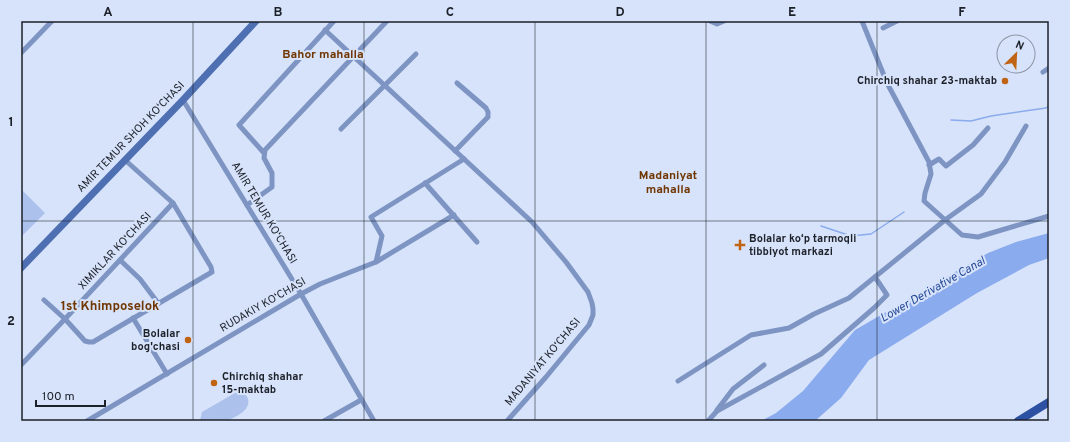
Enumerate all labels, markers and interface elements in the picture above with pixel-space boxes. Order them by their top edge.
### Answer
text: A [103,5,113,21]
text: B [274,5,283,21]
text: C [446,5,454,21]
text: D [615,5,625,21]
text: E [788,5,796,21]
text: F [958,5,966,21]
north arrow [996,34,1036,74]
text: N [1013,38,1026,54]
district label: Bahor mahalla [282,47,364,63]
place label: Chirchiq shahar 23-maktab [857,74,997,88]
marker: Chirchiq shahar 23-maktab [1000,76,1010,86]
street label: AMIR TEMUR SHOH KO‘CHASI [74,79,188,195]
text: 1 [8,115,14,131]
street label: AMIR TEMUR KO‘CHASI [228,159,300,267]
district label: Madaniyat mahalla [639,168,697,198]
street label: XIMIKLAR KO‘CHASI [75,209,155,293]
place label: Bolalar ko‘p tarmoqli tibbiyot markazi [749,232,856,259]
marker: Bolalar ko‘p tarmoqli tibbiyot markazi [734,239,746,251]
water label: Lower Derivative Canal [878,253,989,327]
street label: RUDAKIY KO‘CHASI [217,275,309,335]
district label: 1st Khimposelok [61,299,159,315]
text: 2 [7,314,15,330]
street label: MADANIYAT KO‘CHASI [502,315,584,409]
place label: Bolalar bog'chasi [131,327,180,354]
marker: Bolalar bog'chasi [183,335,193,345]
place label: Chirchiq shahar 15-maktab [222,370,303,397]
marker: Chirchiq shahar 15-maktab [209,378,219,388]
scale bar [36,382,105,408]
text: 100 m [42,389,75,405]

